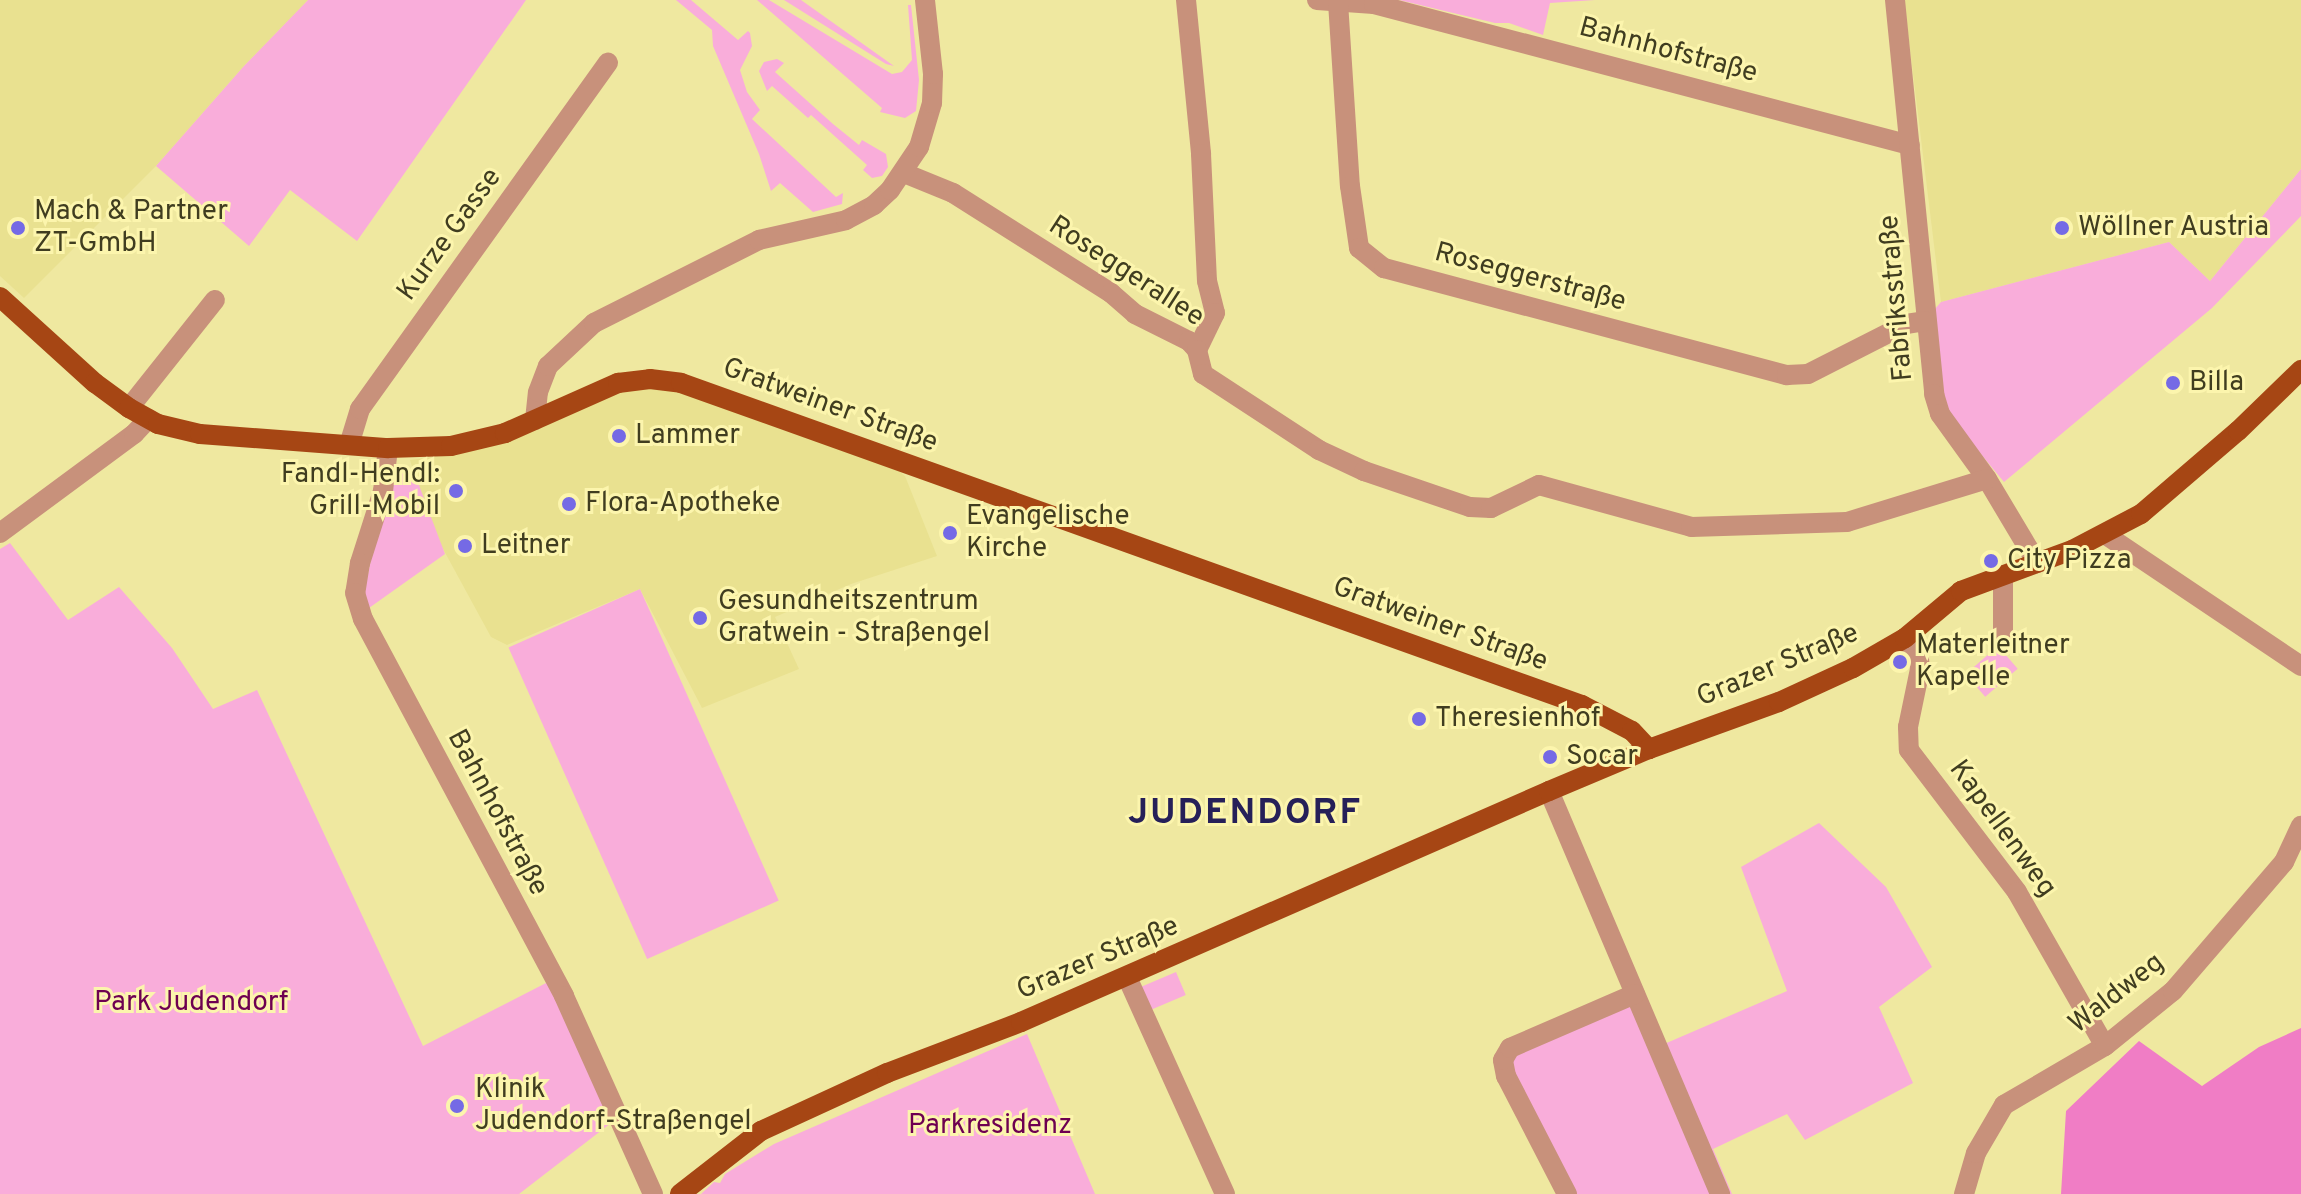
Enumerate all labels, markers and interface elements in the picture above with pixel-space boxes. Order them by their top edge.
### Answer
street label: Bahnhofstraße [1575,11,1761,91]
street label: Kurze Gasse [391,162,509,308]
place label: Mach & Partner ZT-GmbH [34,195,228,261]
street label: Roseggerallee [1042,209,1210,335]
place label: Wöllner Austria [2078,211,2270,245]
street label: Fabriksstraße [1873,213,1921,383]
marker: Mach & Partner ZT-GmbH [9,219,27,237]
marker: Wöllner Austria [2053,219,2071,237]
street label: Roseggerstraße [1431,236,1629,320]
street label: Gratweiner Straße [718,351,942,461]
place label: Billa [2189,366,2244,400]
marker: Billa [2164,374,2182,392]
place label: Lammer [635,419,740,453]
marker: Lammer [610,427,628,445]
place label: Fandl-Hendl: Grill-Mobil [281,458,440,524]
marker: Fandl-Hendl: Grill-Mobil [447,482,465,500]
place label: Flora-Apotheke [585,487,780,521]
marker: Flora-Apotheke [560,495,578,513]
place label: Evangelische Kirche [966,500,1130,566]
marker: Evangelische Kirche [941,524,959,542]
place label: Leitner [481,529,571,563]
marker: Leitner [456,537,474,555]
place label: City Pizza [2007,544,2131,578]
marker: City Pizza [1982,552,2000,570]
street label: Gratweiner Straße [1328,570,1552,680]
place label: Gesundheitszentrum Gratwein - Straßengel [718,585,990,651]
marker: Gesundheitszentrum Gratwein - Straßengel [689,607,711,629]
street label: Grazer Straße [1692,617,1864,715]
place label: Materleitner Kapelle [1916,629,2070,695]
marker: Materleitner Kapelle [1891,653,1909,671]
place label: Theresienhof [1435,702,1600,736]
marker: Theresienhof [1410,710,1428,728]
street label: Bahnhofstraße [439,724,555,902]
place label: Socar [1566,740,1638,774]
marker: Socar [1541,748,1559,766]
street label: Kapellenweg [1941,754,2063,904]
district label: JUDENDORF [1128,793,1362,837]
street label: Grazer Straße [1012,910,1184,1008]
street label: Waldweg [2063,946,2171,1042]
park label: Park Judendorf [94,986,288,1020]
place label: Klinik Judendorf-Straßengel [475,1073,752,1139]
marker: Klinik Judendorf-Straßengel [446,1095,468,1117]
park label: Parkresidenz [908,1109,1072,1143]

